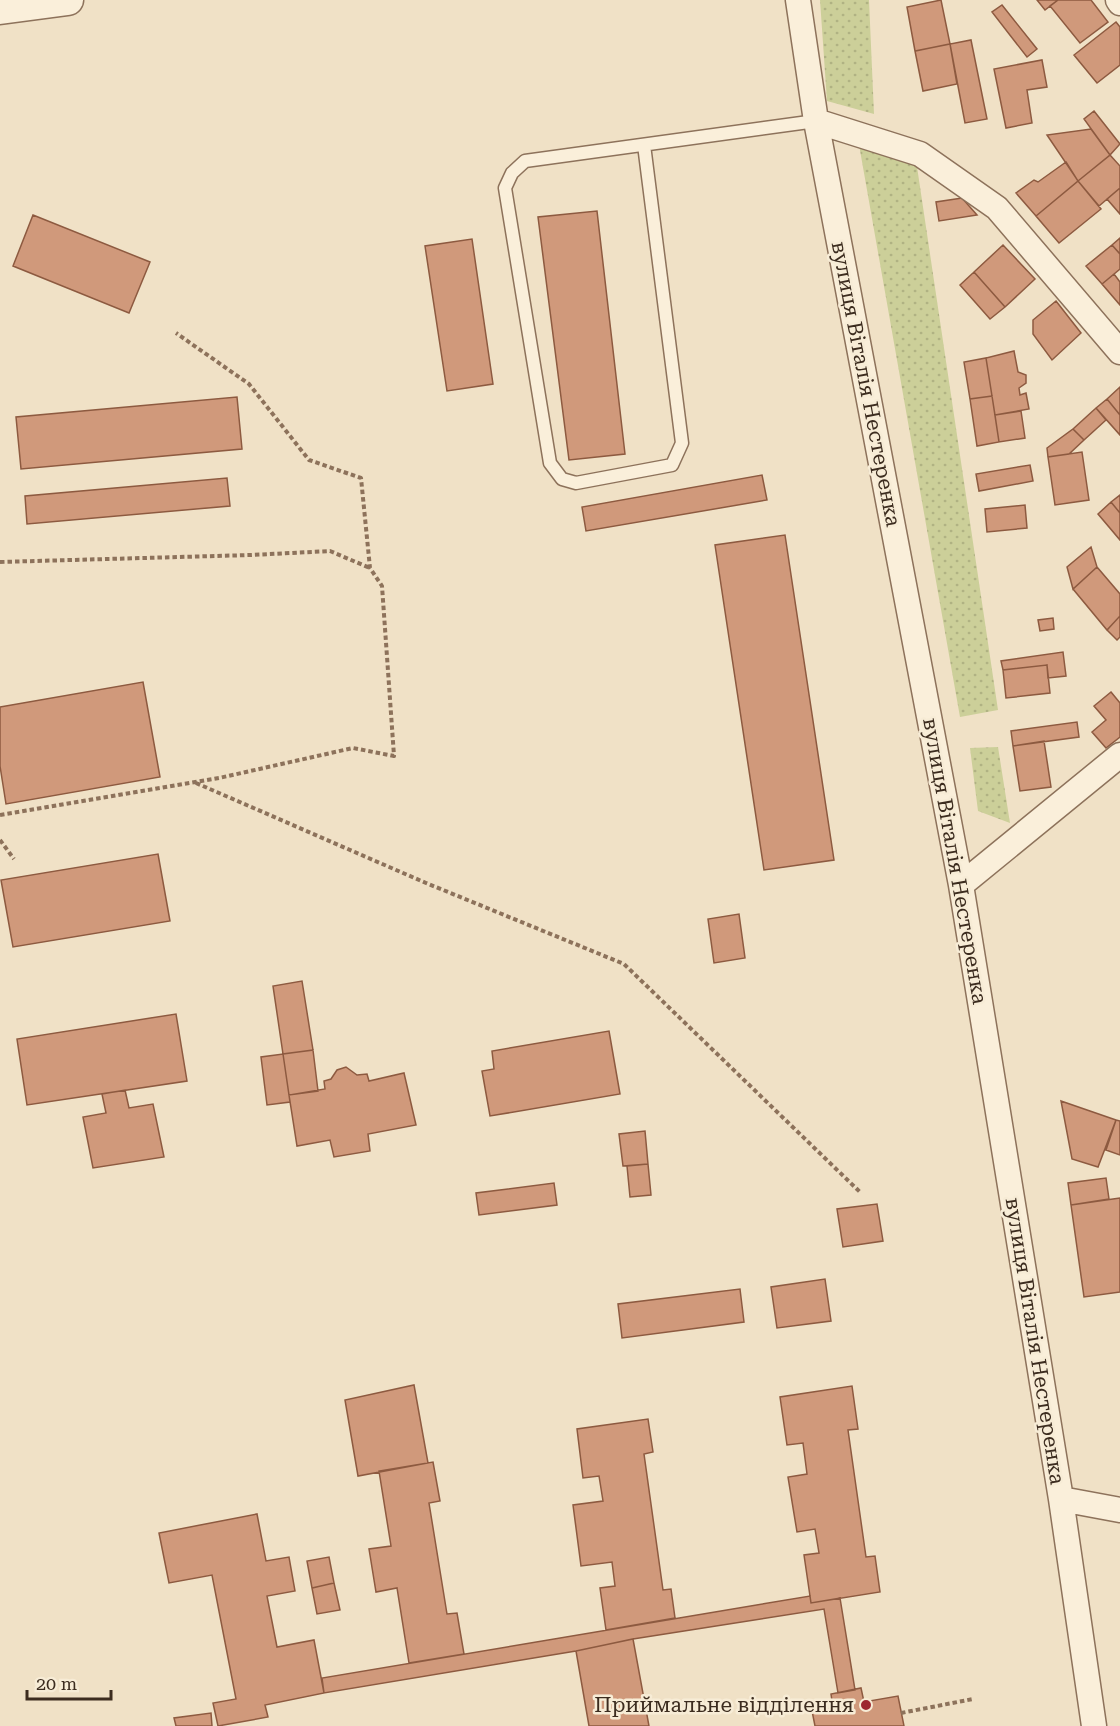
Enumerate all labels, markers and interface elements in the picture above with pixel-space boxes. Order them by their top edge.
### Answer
street label: вулиця Віталія Нестеренка [827,239,906,529]
street label: вулиця Віталія Нестеренка [918,716,992,1007]
street label: вулиця Віталія Нестеренка [1000,1196,1070,1487]
scale bar [27,1663,111,1701]
text: 20 m [36,1673,77,1694]
place label: Приймальне відділення [594,1693,854,1717]
marker: Приймальне відділення [859,1698,873,1712]

